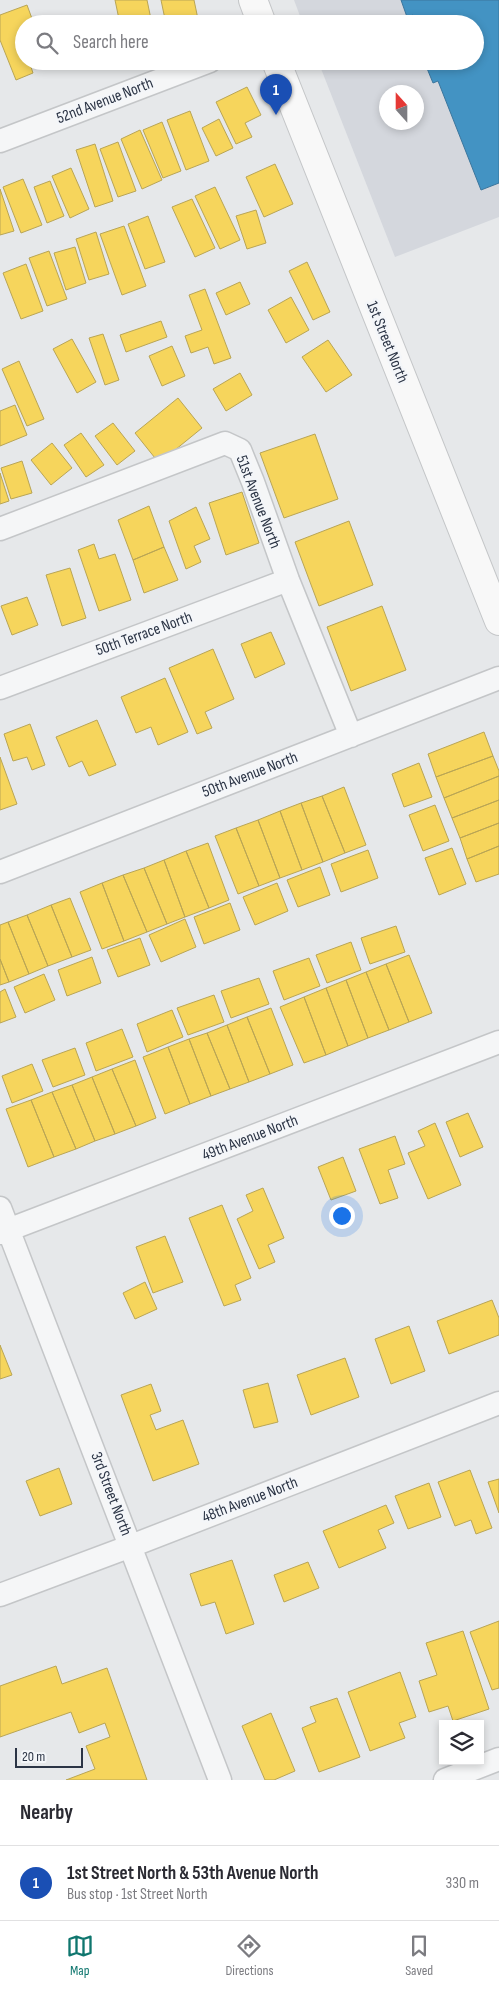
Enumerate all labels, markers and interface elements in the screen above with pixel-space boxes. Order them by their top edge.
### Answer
search box [15,15,484,70]
icon: search [33,29,61,57]
text: Search here [73,31,149,54]
street label: 52nd Avenue North [54,74,156,128]
pin: 1 [260,74,292,115]
north arrow [379,85,424,130]
street label: 1st Street North [362,298,412,386]
street label: 51st Avenue North [232,453,284,551]
street label: 50th Terrace North [93,608,195,660]
street label: 50th Avenue North [200,748,300,802]
street label: 49th Avenue North [199,1111,301,1165]
your location [329,1203,355,1229]
street label: 3rd Street North [86,1450,136,1538]
street label: 48th Avenue North [199,1473,301,1527]
map controls [439,1720,484,1765]
button: layers [439,1720,484,1765]
scale bar [15,1745,82,1768]
text: 20 m [22,1748,45,1765]
text: Nearby [20,1800,73,1825]
text: 1st Street North & 53th Avenue North [67,1862,318,1885]
text: 1 [33,1874,39,1893]
text: 330 m [446,1874,479,1893]
text: Bus stop · 1st Street North [67,1885,208,1904]
tab: Map [66,1932,94,1979]
tab: Directions [225,1932,274,1979]
tab: Saved [405,1932,433,1979]

